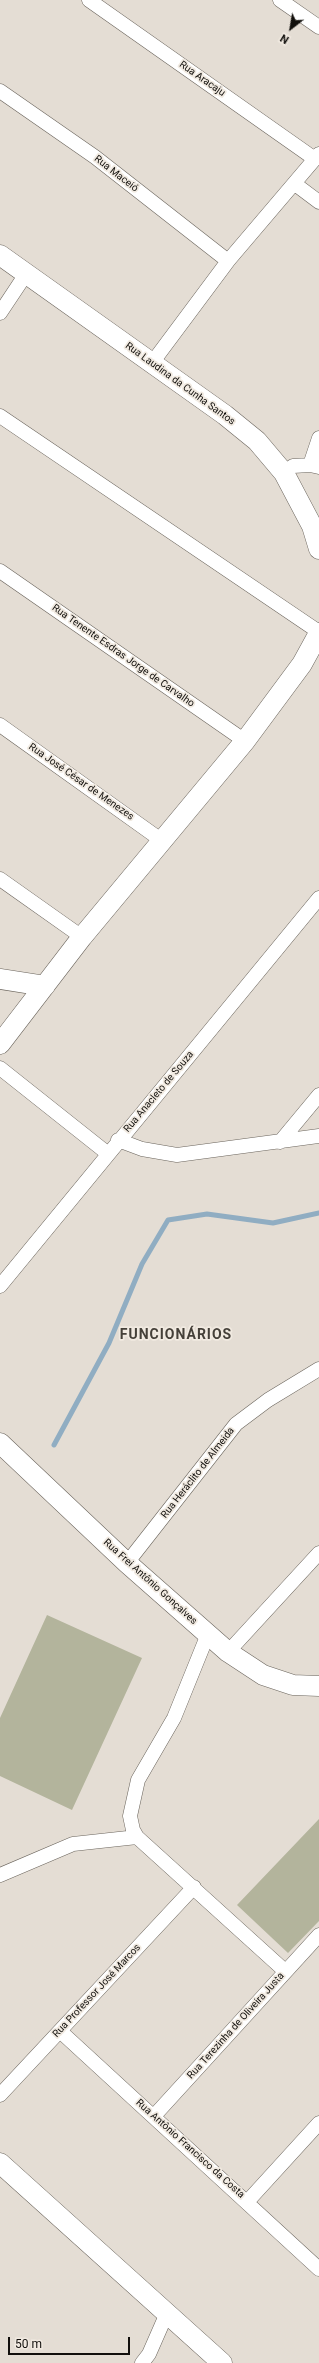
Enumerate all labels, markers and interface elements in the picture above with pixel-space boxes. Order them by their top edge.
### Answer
north arrow [271,8,311,48]
text: N [278,31,291,46]
street label: Rua Aracaju [177,59,227,99]
street label: Rua Maceió [92,153,140,195]
street label: Rua Laudina da Cunha Santos [123,340,237,428]
street label: Rua Tenente Esdras Jorge de Carvalho [49,602,197,710]
street label: Rua José César de Menezes [26,741,136,823]
street label: Rua Anacleto de Souza [121,1049,197,1135]
district label: FUNCIONÁRIOS [120,1327,232,1343]
street label: Rua Heráclito de Almeida [159,1425,237,1521]
street label: Rua Frei Antônio Gonçalves [101,1537,199,1627]
street label: Rua Professor José Marcos [51,1942,143,2040]
street label: Rua Terezinha de Oliveira Justa [185,1970,287,2082]
street label: Rua Antônio Francisco da Costa [133,2097,247,2201]
scale bar [10,2329,132,2355]
text: 50 m [15,2337,42,2351]

